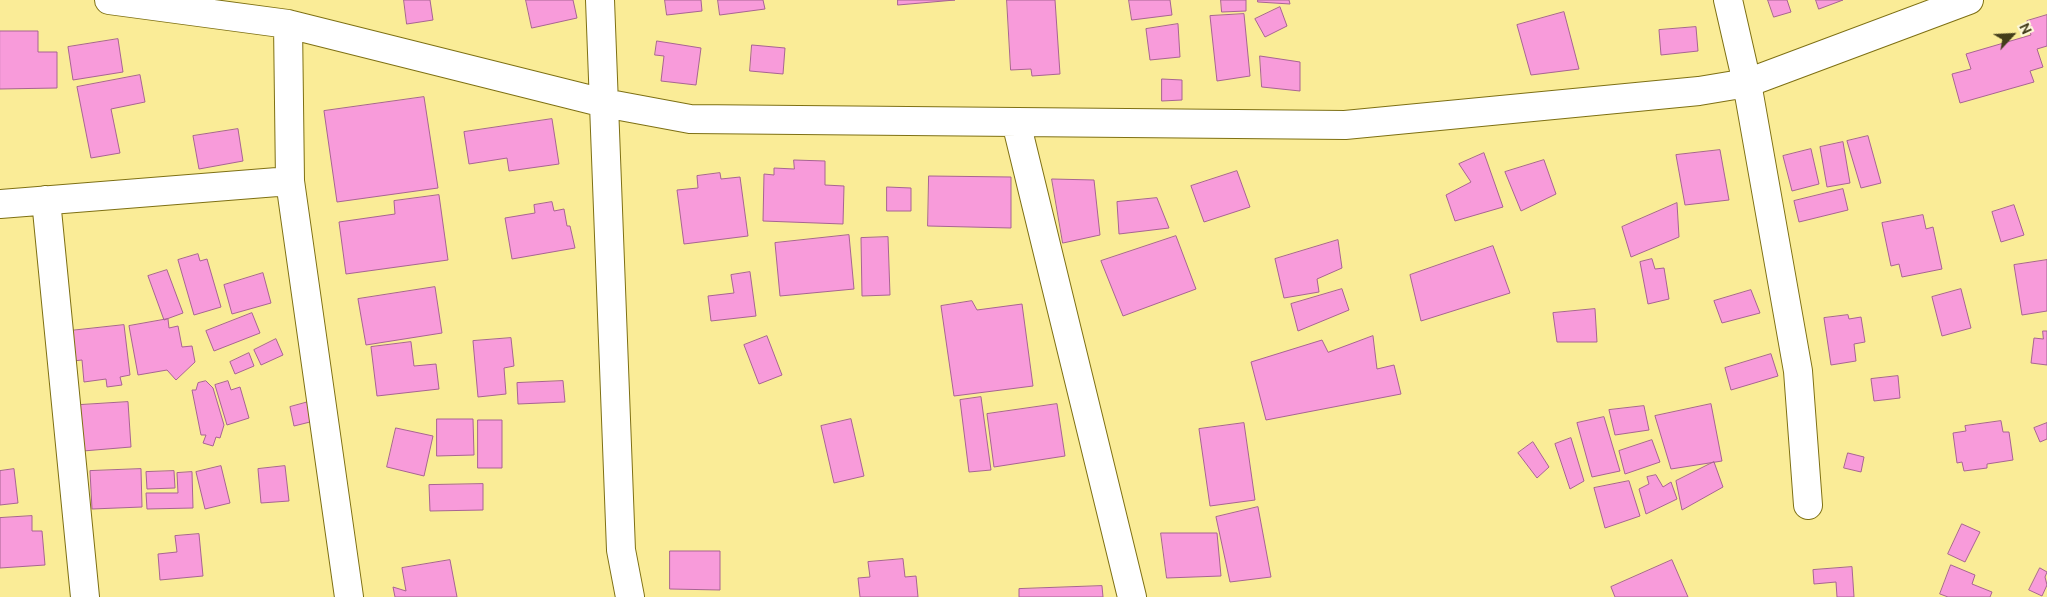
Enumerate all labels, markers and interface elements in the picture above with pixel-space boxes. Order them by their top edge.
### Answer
north arrow [1987,10,2037,60]
text: N [2016,21,2035,37]

